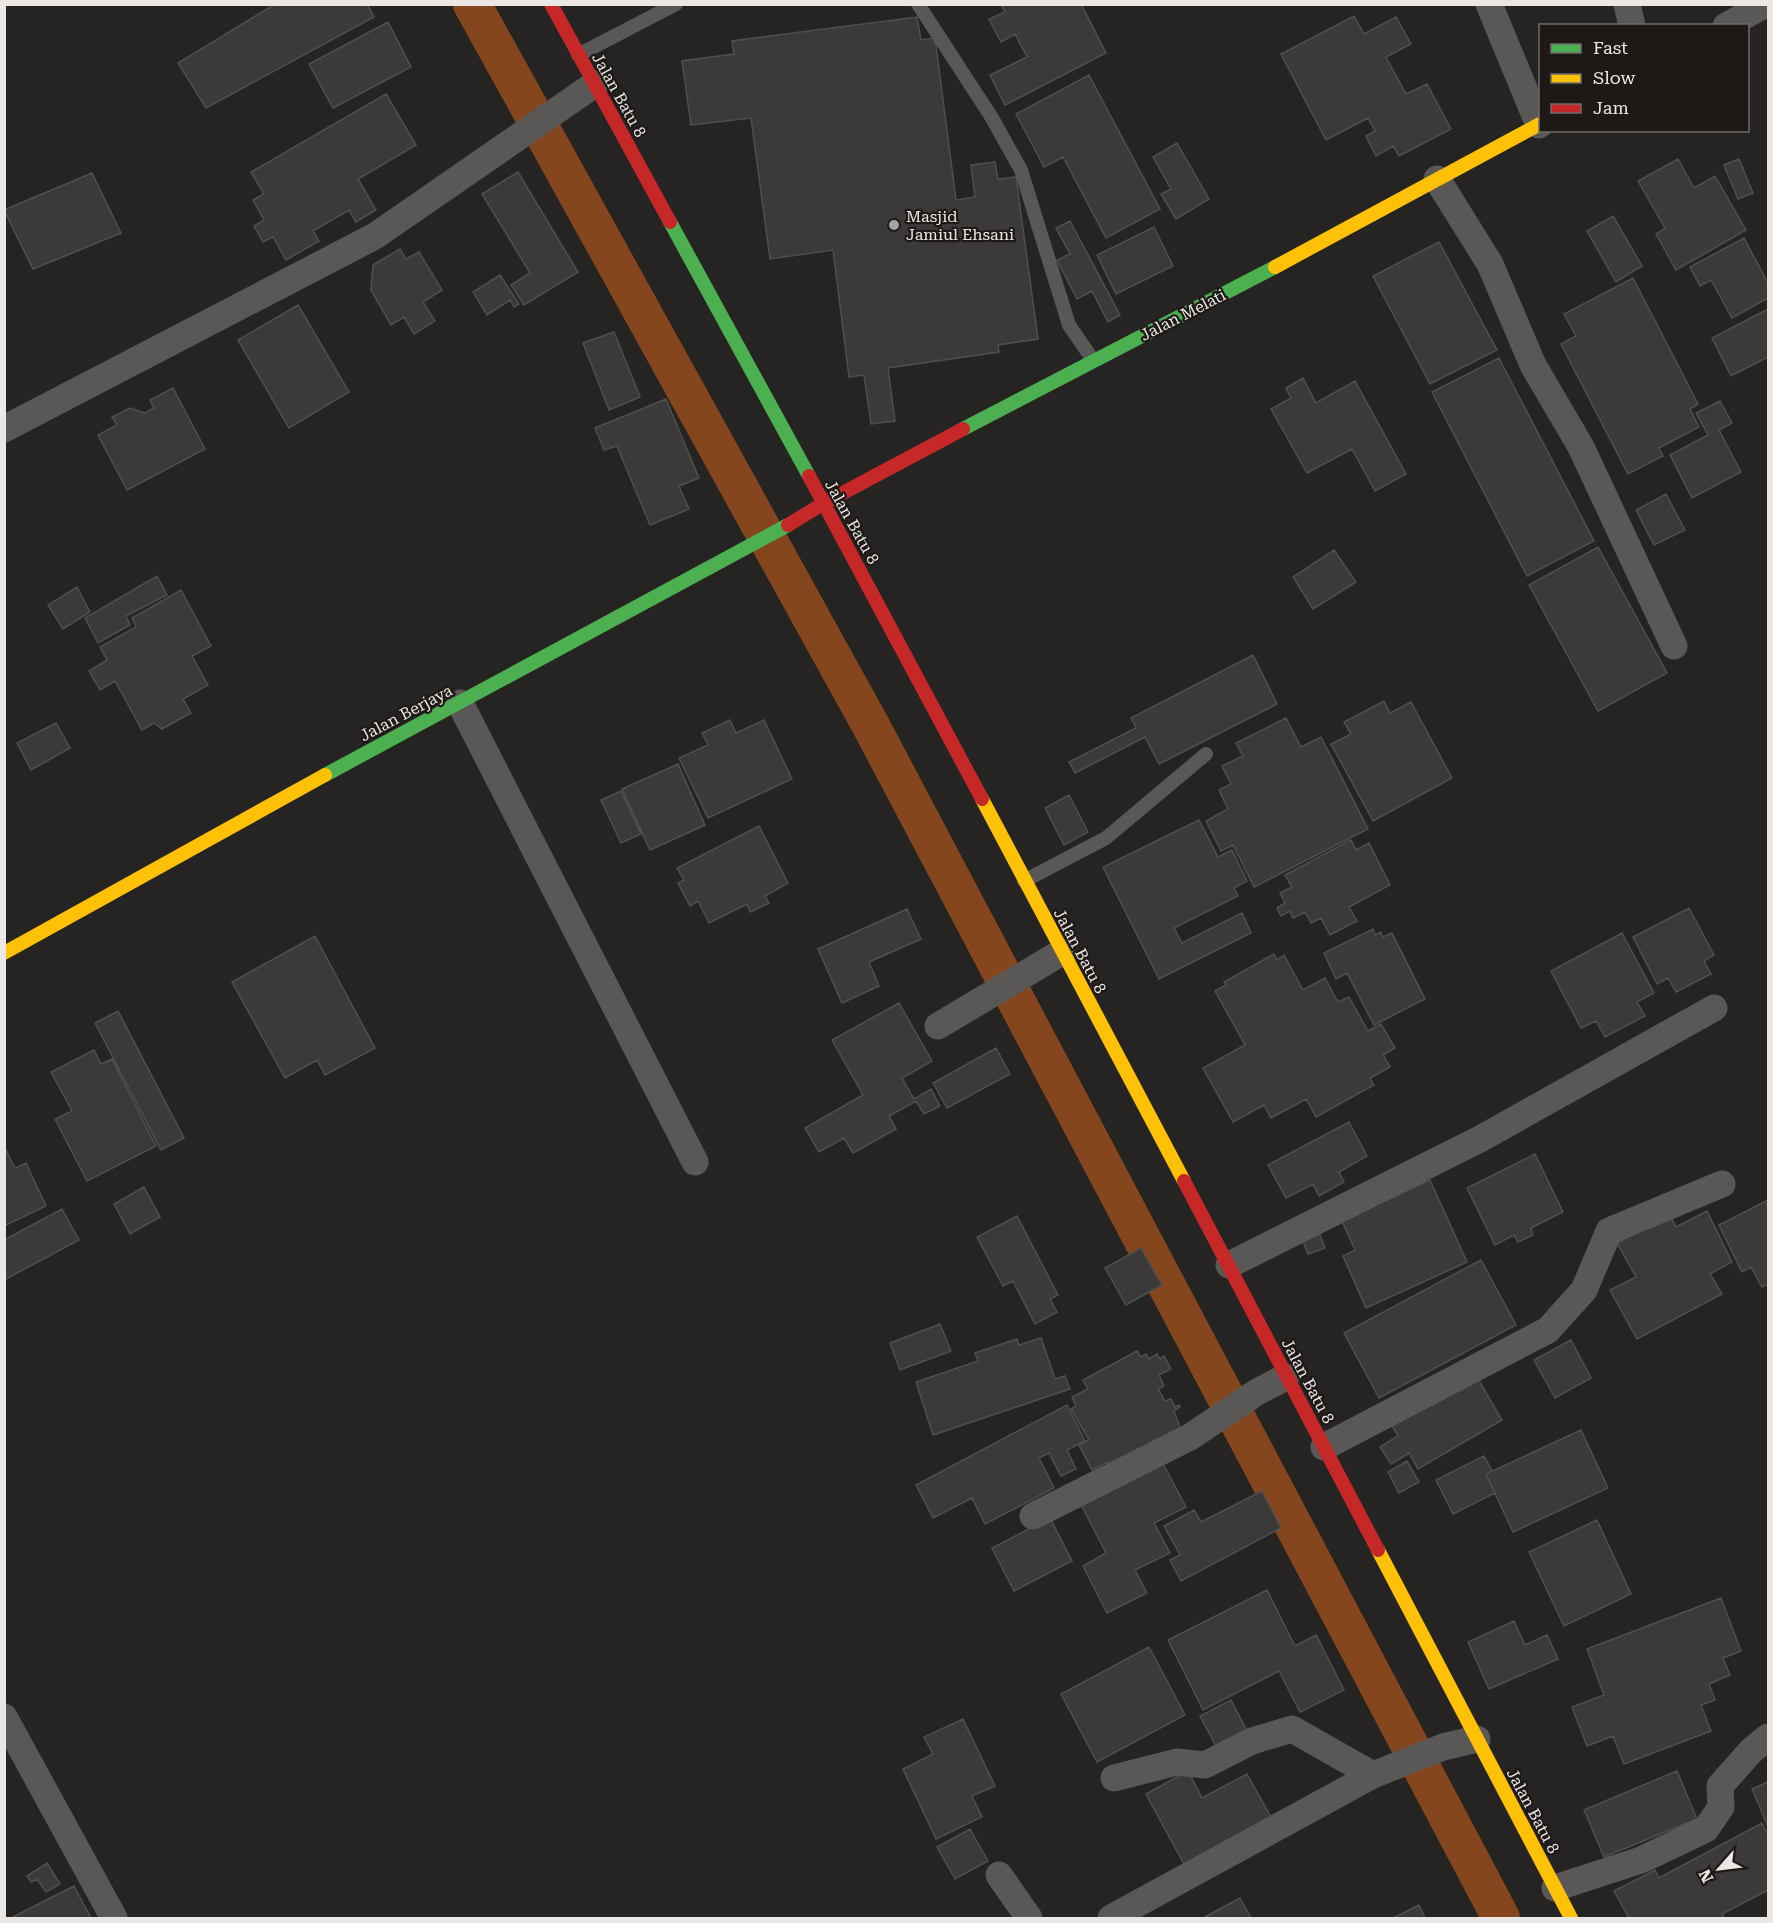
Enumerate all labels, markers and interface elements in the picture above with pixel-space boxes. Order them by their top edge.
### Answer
legend [1539,24,1749,132]
text: Fast [1593,37,1628,58]
street label: Jalan Batu 8 [588,50,650,140]
text: Slow [1593,67,1635,88]
text: Jam [1593,97,1629,118]
place label: Masjid Jamiul Ehsani [906,207,1014,244]
marker: Masjid Jamiul Ehsani [887,218,901,232]
street label: Jalan Melati [1137,285,1229,345]
street label: Jalan Batu 8 [821,477,883,567]
street label: Jalan Berjaya [356,680,456,745]
street label: Jalan Batu 8 [1050,905,1110,997]
street label: Jalan Batu 8 [1278,1335,1338,1427]
street label: Jalan Batu 8 [1503,1765,1563,1857]
north arrow [1689,1839,1749,1899]
text: N [1695,1866,1717,1886]

